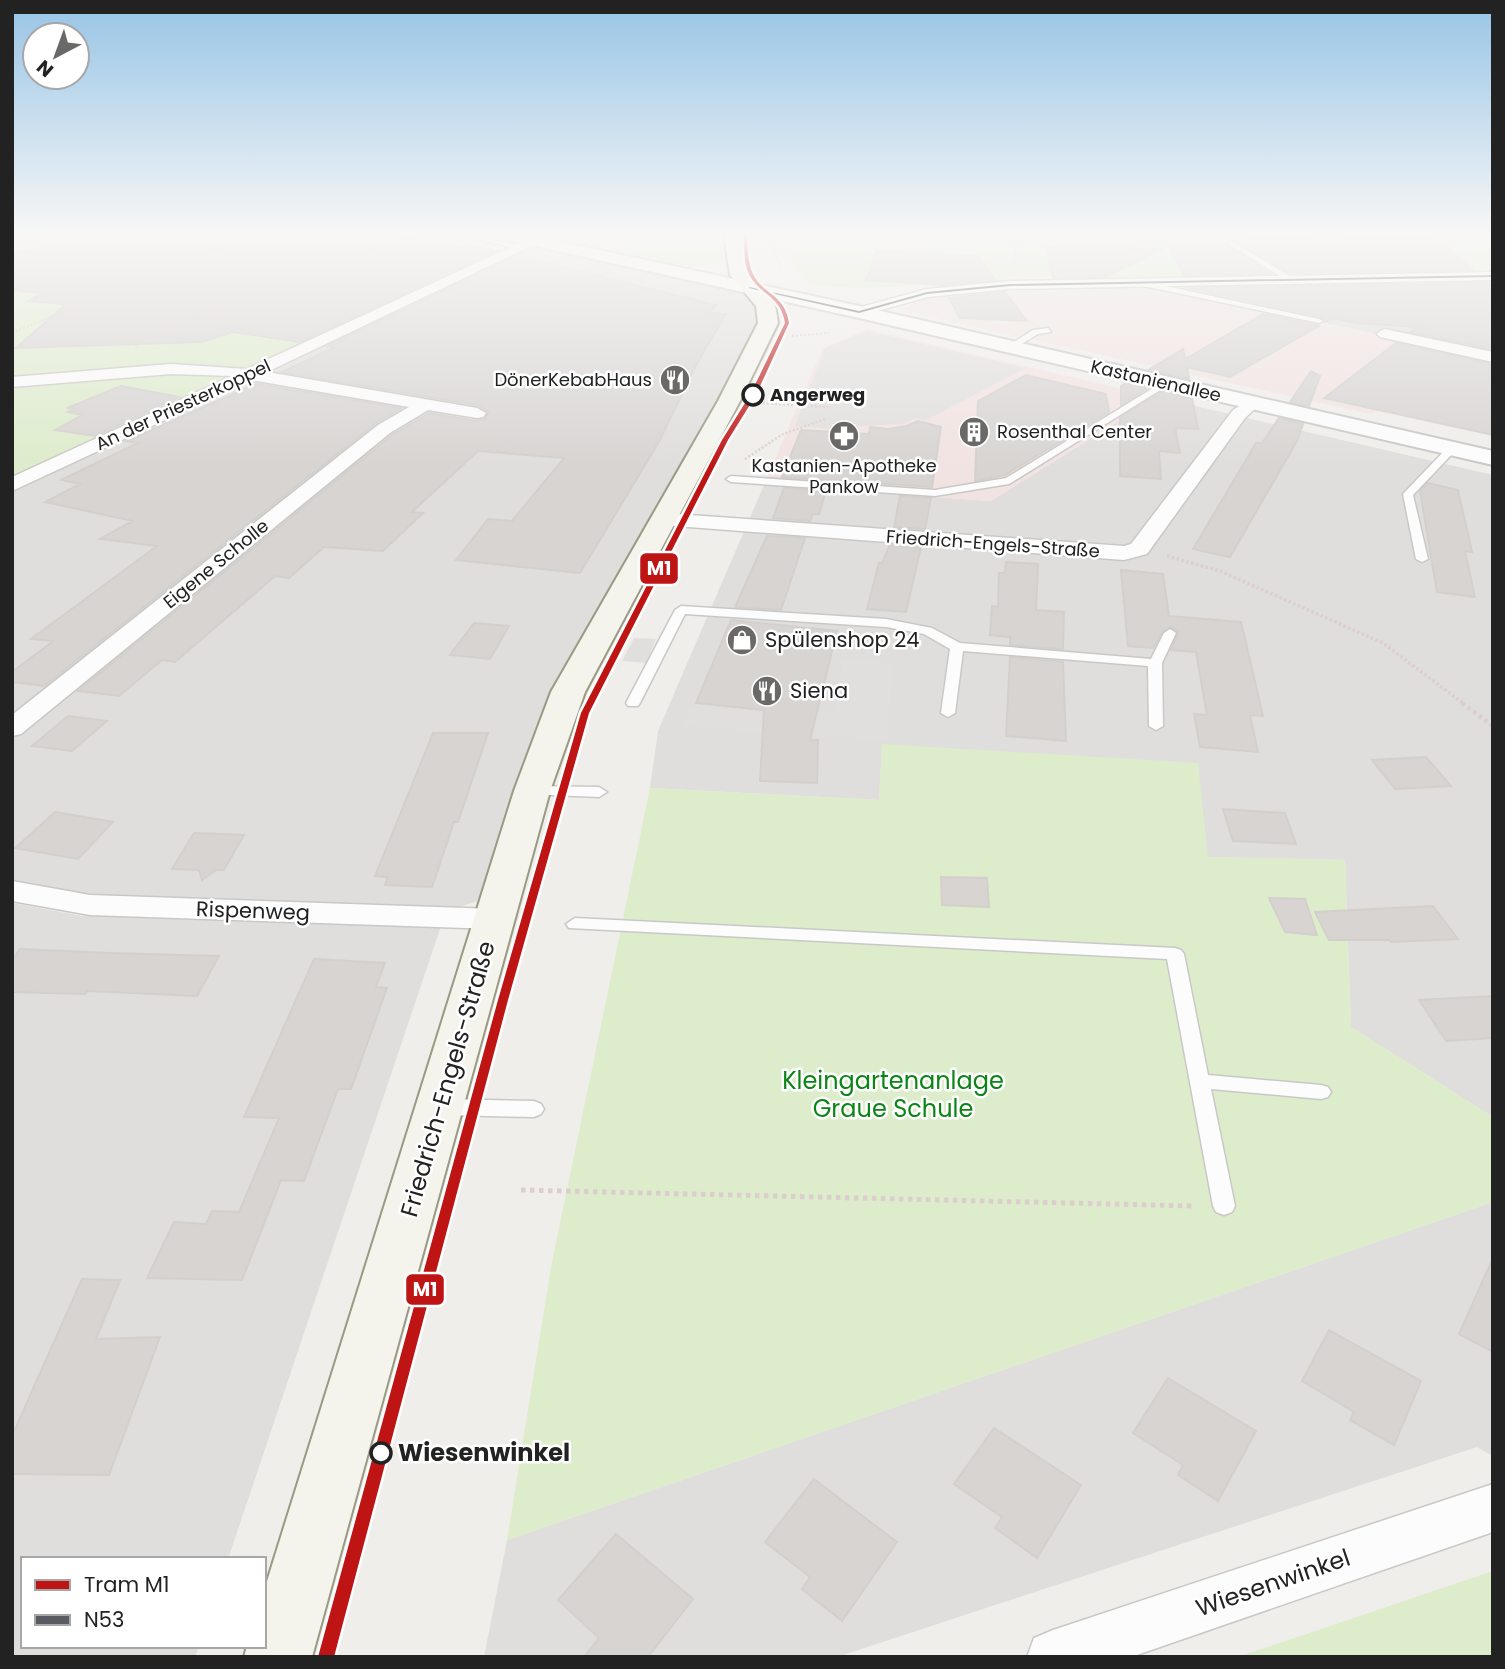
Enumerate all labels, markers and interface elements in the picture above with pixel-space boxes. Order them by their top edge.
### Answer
north arrow [21,21,91,91]
text: N [31,54,59,83]
street label: An der Priesterkoppel [91,353,274,456]
street label: Kastanienallee [1088,353,1224,408]
restaurant icon: DönerKebabHaus [658,363,692,397]
place label: DönerKebabHaus [494,367,652,392]
place label: Angerweg [770,382,865,407]
marker: Angerweg [742,384,764,406]
building icon: Rosenthal Center [957,415,991,449]
pharmacy icon: Kastanien-Apotheke Pankow [827,419,861,453]
place label: Rosenthal Center [997,419,1152,444]
place label: Kastanien-Apotheke Pankow [751,453,937,499]
street label: Eigene Scholle [158,513,274,614]
street label: Friedrich-Engels-Straße [885,524,1101,563]
line badge: M1 [639,552,679,585]
text: M1 [647,555,671,582]
shop icon: Spülenshop 24 [725,623,759,657]
place label: Spülenshop 24 [765,625,920,654]
restaurant icon: Siena [750,674,784,708]
place label: Siena [790,676,848,705]
street label: Rispenweg [196,894,310,927]
street label: Friedrich-Engels-Straße [392,937,503,1221]
park label: Kleingartenanlage Graue Schule [782,1064,1004,1125]
line badge: M1 [405,1273,445,1306]
text: M1 [413,1276,437,1303]
place label: Wiesenwinkel [398,1436,570,1469]
marker: Wiesenwinkel [370,1442,392,1464]
street label: Wiesenwinkel [1191,1541,1354,1624]
legend [21,1557,266,1648]
text: Tram M1 [84,1570,169,1599]
text: N53 [84,1605,124,1634]

